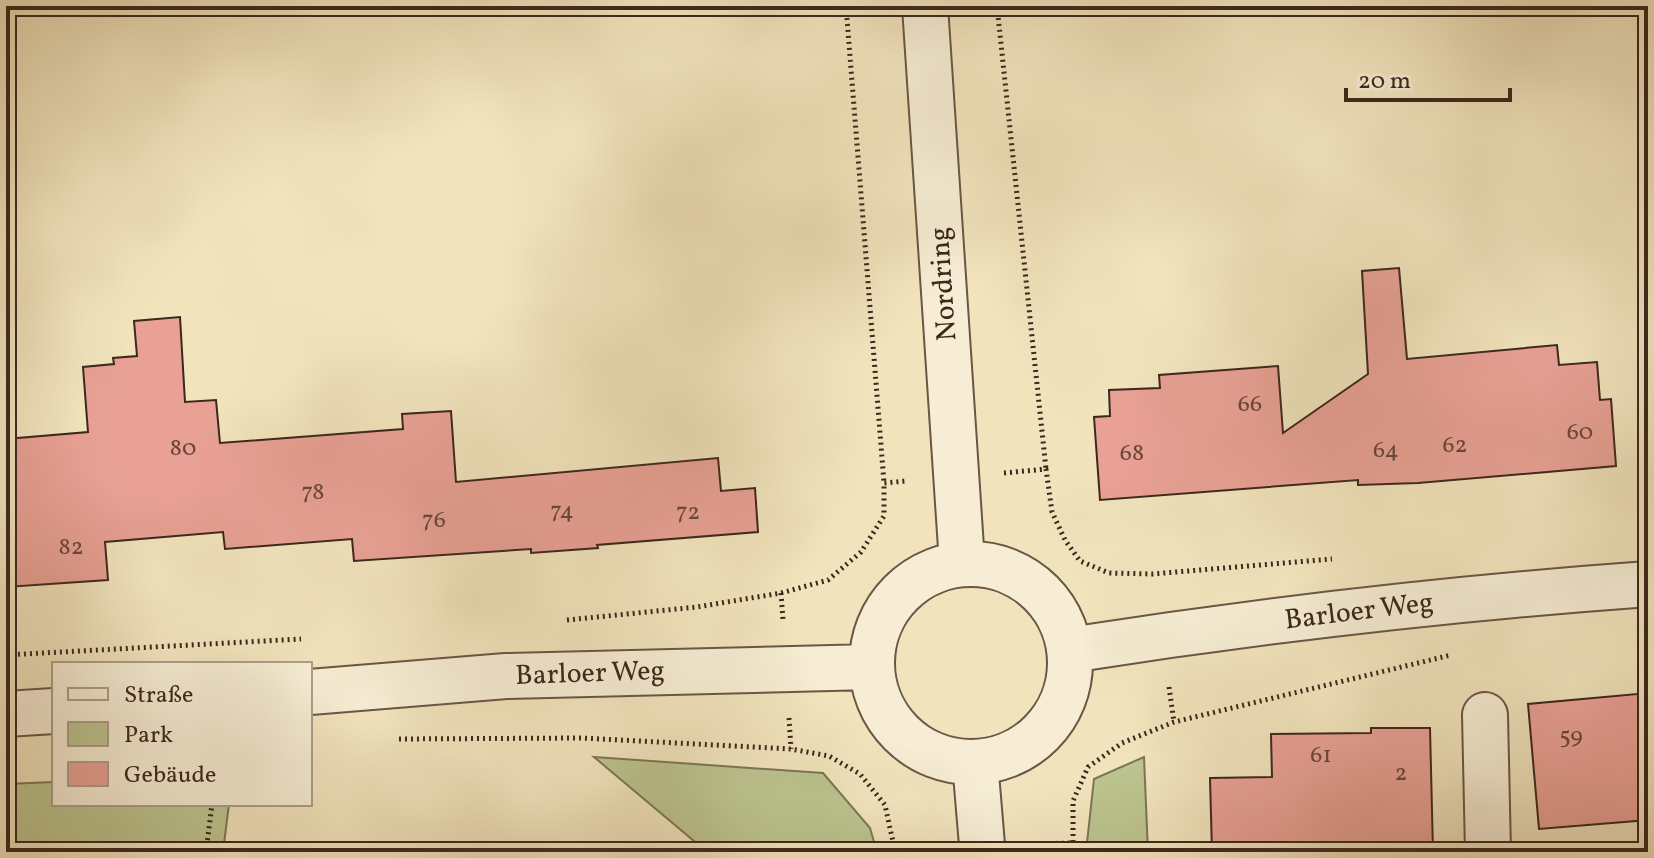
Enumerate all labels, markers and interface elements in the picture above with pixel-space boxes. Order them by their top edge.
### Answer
scale bar [1346,52,1510,102]
text: 20 m [1358,65,1411,99]
street label: Nordring [921,226,967,342]
house number: 66 [1238,388,1262,422]
house number: 60 [1567,416,1593,450]
house number: 62 [1442,429,1468,463]
house number: 80 [170,432,196,466]
house number: 64 [1373,434,1399,468]
house number: 68 [1120,437,1144,471]
house number: 78 [301,476,325,510]
house number: 74 [550,495,574,529]
house number: 72 [676,496,700,530]
house number: 76 [422,504,446,538]
house number: 82 [58,531,84,565]
street label: Barloer Weg [1282,584,1436,640]
street label: Barloer Weg [515,652,665,696]
legend [52,662,312,806]
text: Straße [124,679,193,713]
text: Park [124,719,173,753]
house number: 59 [1559,720,1583,754]
house number: 61 [1310,739,1332,773]
house number: 2 [1395,757,1407,791]
text: Gebäude [124,759,216,793]

